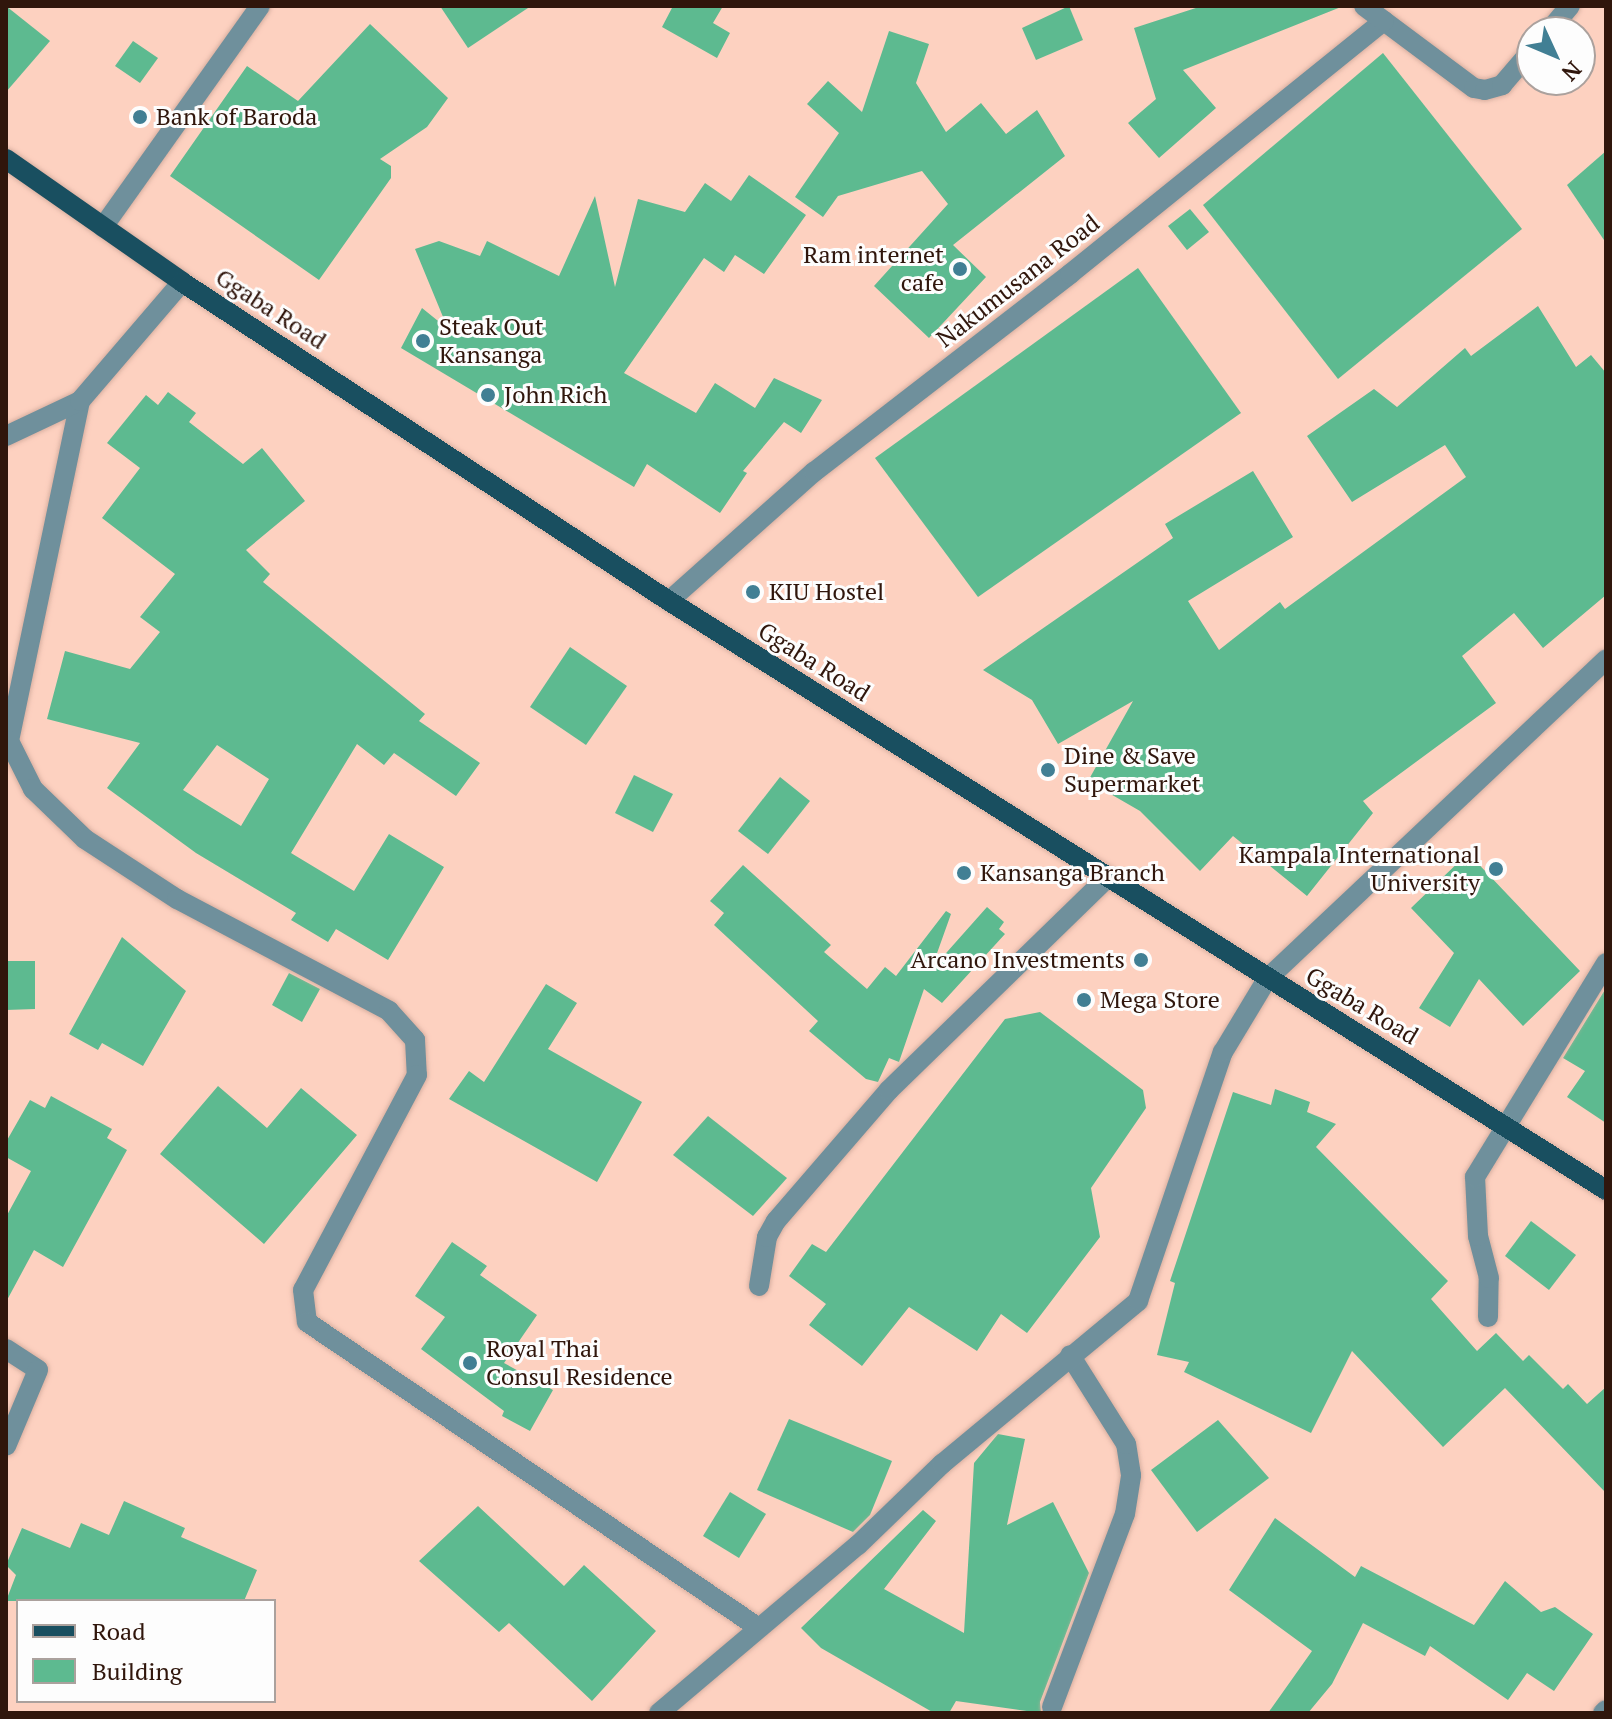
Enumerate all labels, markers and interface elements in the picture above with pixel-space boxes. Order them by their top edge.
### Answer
north arrow [1516,16,1596,96]
text: N [1556,56,1588,88]
place label: Bank of Baroda [156,103,317,131]
marker: Bank of Baroda [131,108,149,126]
street label: Nakumusana Road [931,209,1105,353]
place label: Ram internet cafe [803,241,944,297]
marker: Ram internet cafe [951,260,969,278]
street label: Ggaba Road [210,263,332,355]
place label: Steak Out Kansanga [439,313,544,369]
marker: Steak Out Kansanga [414,332,432,350]
place label: John Rich [504,381,607,409]
marker: John Rich [479,386,497,404]
place label: KIU Hostel [769,578,884,606]
marker: KIU Hostel [744,583,762,601]
street label: Ggaba Road [753,616,875,708]
place label: Dine & Save Supermarket [1064,742,1201,798]
marker: Dine & Save Supermarket [1039,761,1057,779]
place label: Kampala International University [1239,841,1480,897]
place label: Kansanga Branch [980,859,1165,887]
marker: Kampala International University [1487,860,1505,878]
marker: Kansanga Branch [955,864,973,882]
place label: Arcano Investments [911,946,1125,974]
marker: Arcano Investments [1132,951,1150,969]
street label: Ggaba Road [1301,961,1423,1051]
place label: Mega Store [1100,986,1220,1014]
marker: Mega Store [1075,991,1093,1009]
place label: Royal Thai Consul Residence [486,1335,673,1391]
marker: Royal Thai Consul Residence [461,1354,479,1372]
legend [16,1599,276,1703]
text: Road [92,1615,146,1647]
text: Building [92,1655,182,1687]

